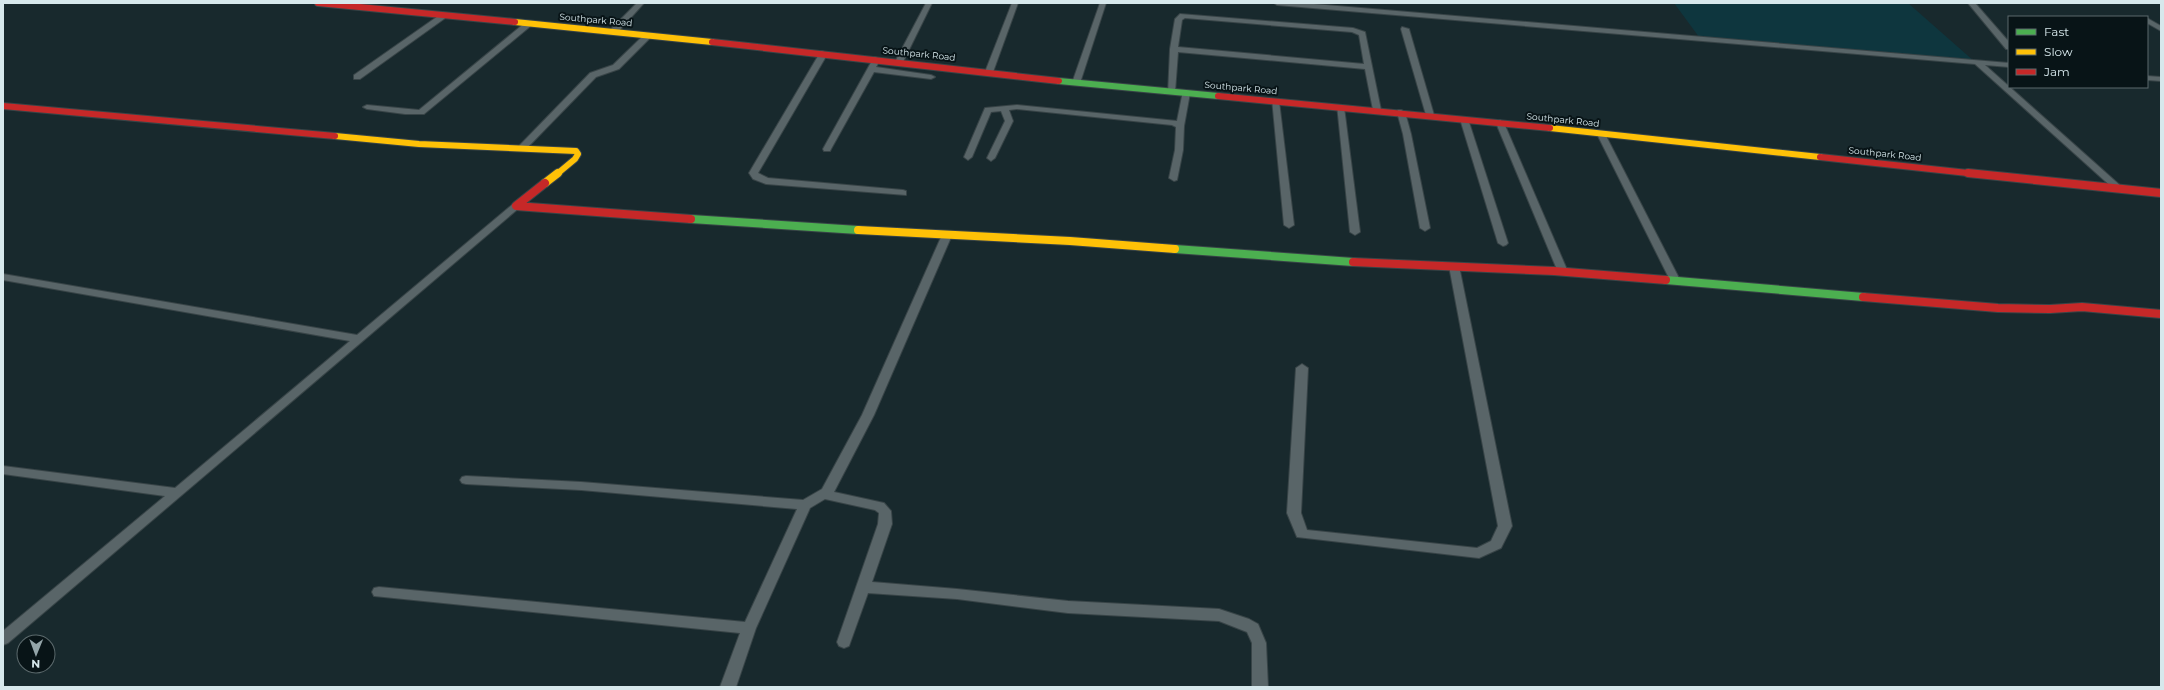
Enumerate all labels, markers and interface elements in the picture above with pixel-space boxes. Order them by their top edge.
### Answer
street label: Southpark Road [559,11,633,28]
legend [2008,16,2148,88]
text: Fast [2044,24,2069,39]
street label: Southpark Road [882,44,956,63]
text: Slow [2044,44,2073,59]
text: Jam [2043,64,2070,79]
street label: Southpark Road [1204,79,1278,96]
street label: Southpark Road [1526,110,1600,129]
street label: Southpark Road [1848,144,1922,163]
north arrow [16,634,56,674]
text: N [31,657,40,671]

